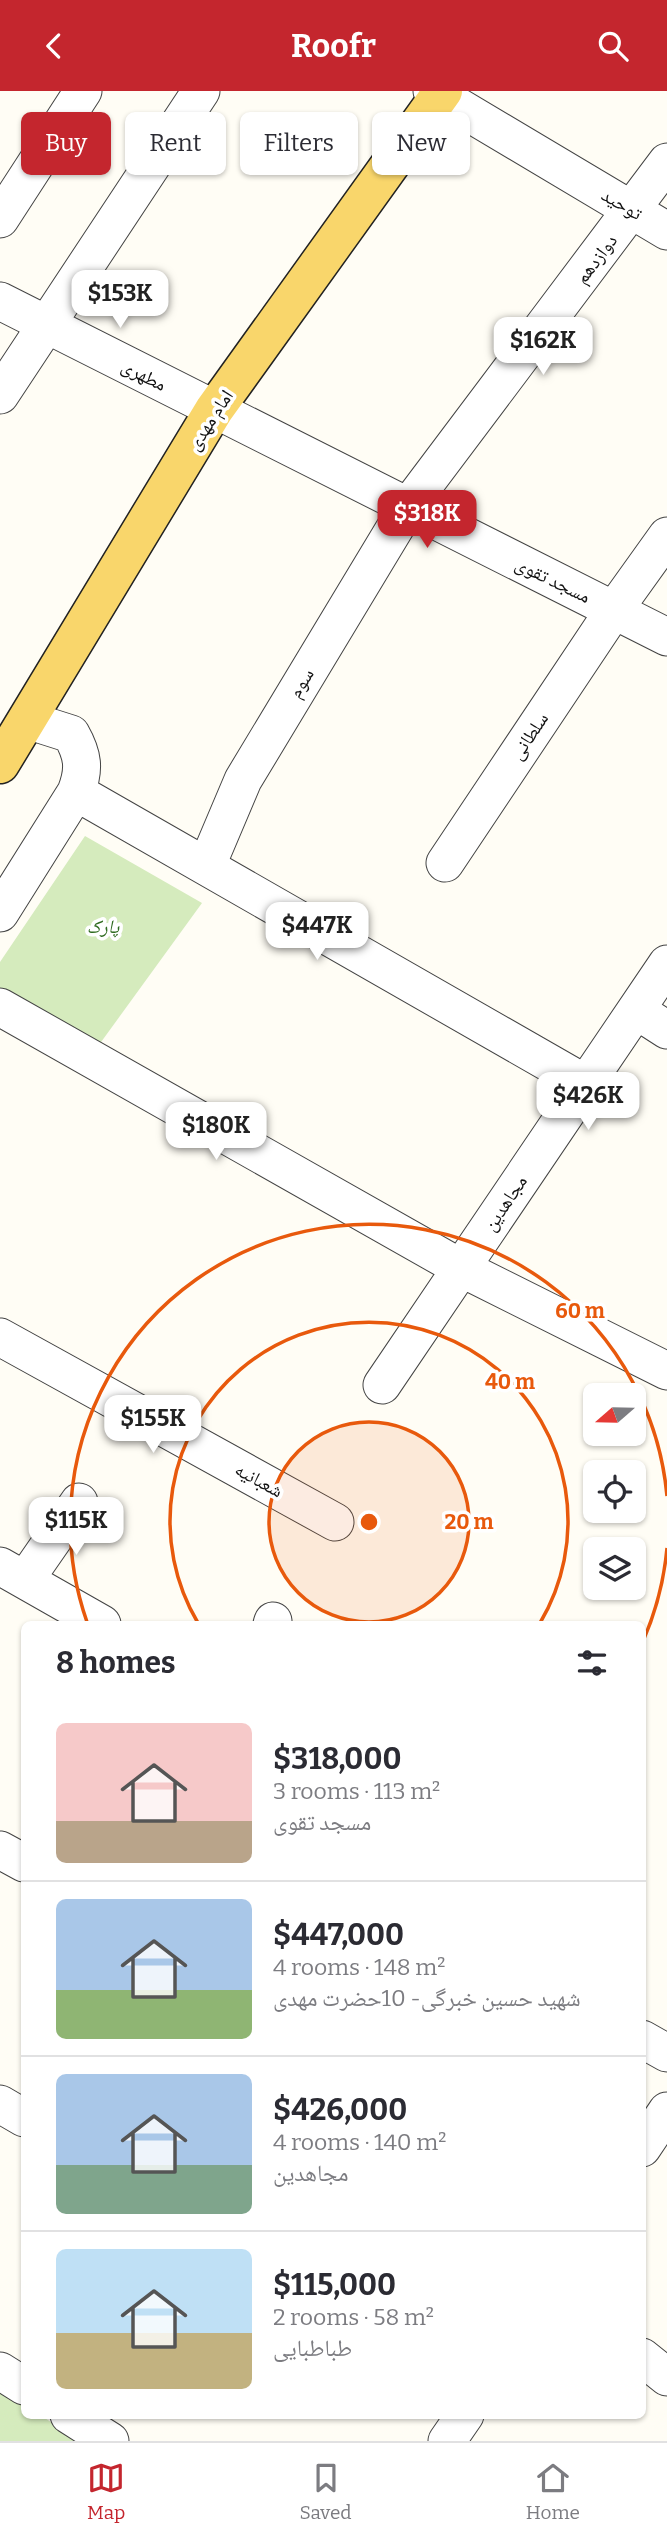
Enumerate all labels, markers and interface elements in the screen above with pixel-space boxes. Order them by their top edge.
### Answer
icon: back [35,27,73,65]
text: Roofr [291,27,376,65]
icon: search [594,27,632,65]
chip: Buy [21,112,111,175]
chip: Rent [125,112,226,175]
chip: Filters [240,112,358,175]
chip: New [372,112,470,175]
street label: توحید [598,183,647,225]
street label: دوازدهم [570,230,623,289]
pin: $153K [71,271,169,330]
text: $153K [87,279,153,307]
pin: $162K [494,317,592,377]
text: $162K [510,326,576,354]
street label: مطهری [118,354,170,396]
street label: امام مهدی [182,385,240,456]
pin: $318K [378,491,476,550]
text: $318K [394,499,460,527]
street label: مسجد تقوی [511,552,595,608]
street label: سوم [283,664,320,703]
street label: سلطانی [505,708,553,764]
pin: $447K [268,903,366,962]
text: $447K [282,911,352,939]
park label: پارک [87,915,120,938]
pin: $426K [539,1073,637,1132]
text: $426K [552,1081,624,1109]
pin: $180K [167,1103,265,1162]
text: $180K [182,1111,250,1139]
street label: مجاهدین [478,1171,532,1235]
text: 60 m [555,1298,605,1324]
text: 40 m [485,1369,535,1395]
north arrow [583,1383,646,1445]
map controls [583,1383,646,1600]
pin: $155K [104,1395,202,1455]
text: $155K [120,1404,186,1432]
street label: شعبانیه [231,1457,287,1503]
button: locate [583,1460,646,1523]
pin: $115K [27,1497,125,1557]
text: $115K [45,1506,107,1534]
text: 20 m [445,1509,493,1535]
centre of rings [357,1510,381,1534]
button: layers [583,1537,646,1600]
icon: filters [573,1644,611,1682]
text: 8 homes [56,1645,176,1681]
text: $318,000 [273,1741,401,1777]
icon: home [112,1751,196,1835]
text: 3 rooms · 113 m² [273,1777,440,1805]
text: مسجد تقوی [273,1808,371,1836]
text: $447,000 [273,1917,404,1953]
icon: home [112,1927,196,2011]
text: 4 rooms · 148 m² [273,1953,445,1981]
text: شهید حسین خبرگی- 10حضرت مهدی [273,1984,581,2012]
text: $426,000 [273,2092,407,2128]
icon: home [112,2102,196,2186]
text: 4 rooms · 140 m² [273,2128,446,2156]
text: مجاهدین [273,2159,349,2187]
text: $115,000 [273,2267,396,2303]
icon: home [112,2277,196,2361]
text: 2 rooms · 58 m² [273,2303,434,2331]
text: طباطبایی [273,2334,352,2362]
tab: Map [87,2459,125,2524]
tab: Saved [299,2459,352,2524]
tab: Home [526,2459,580,2524]

